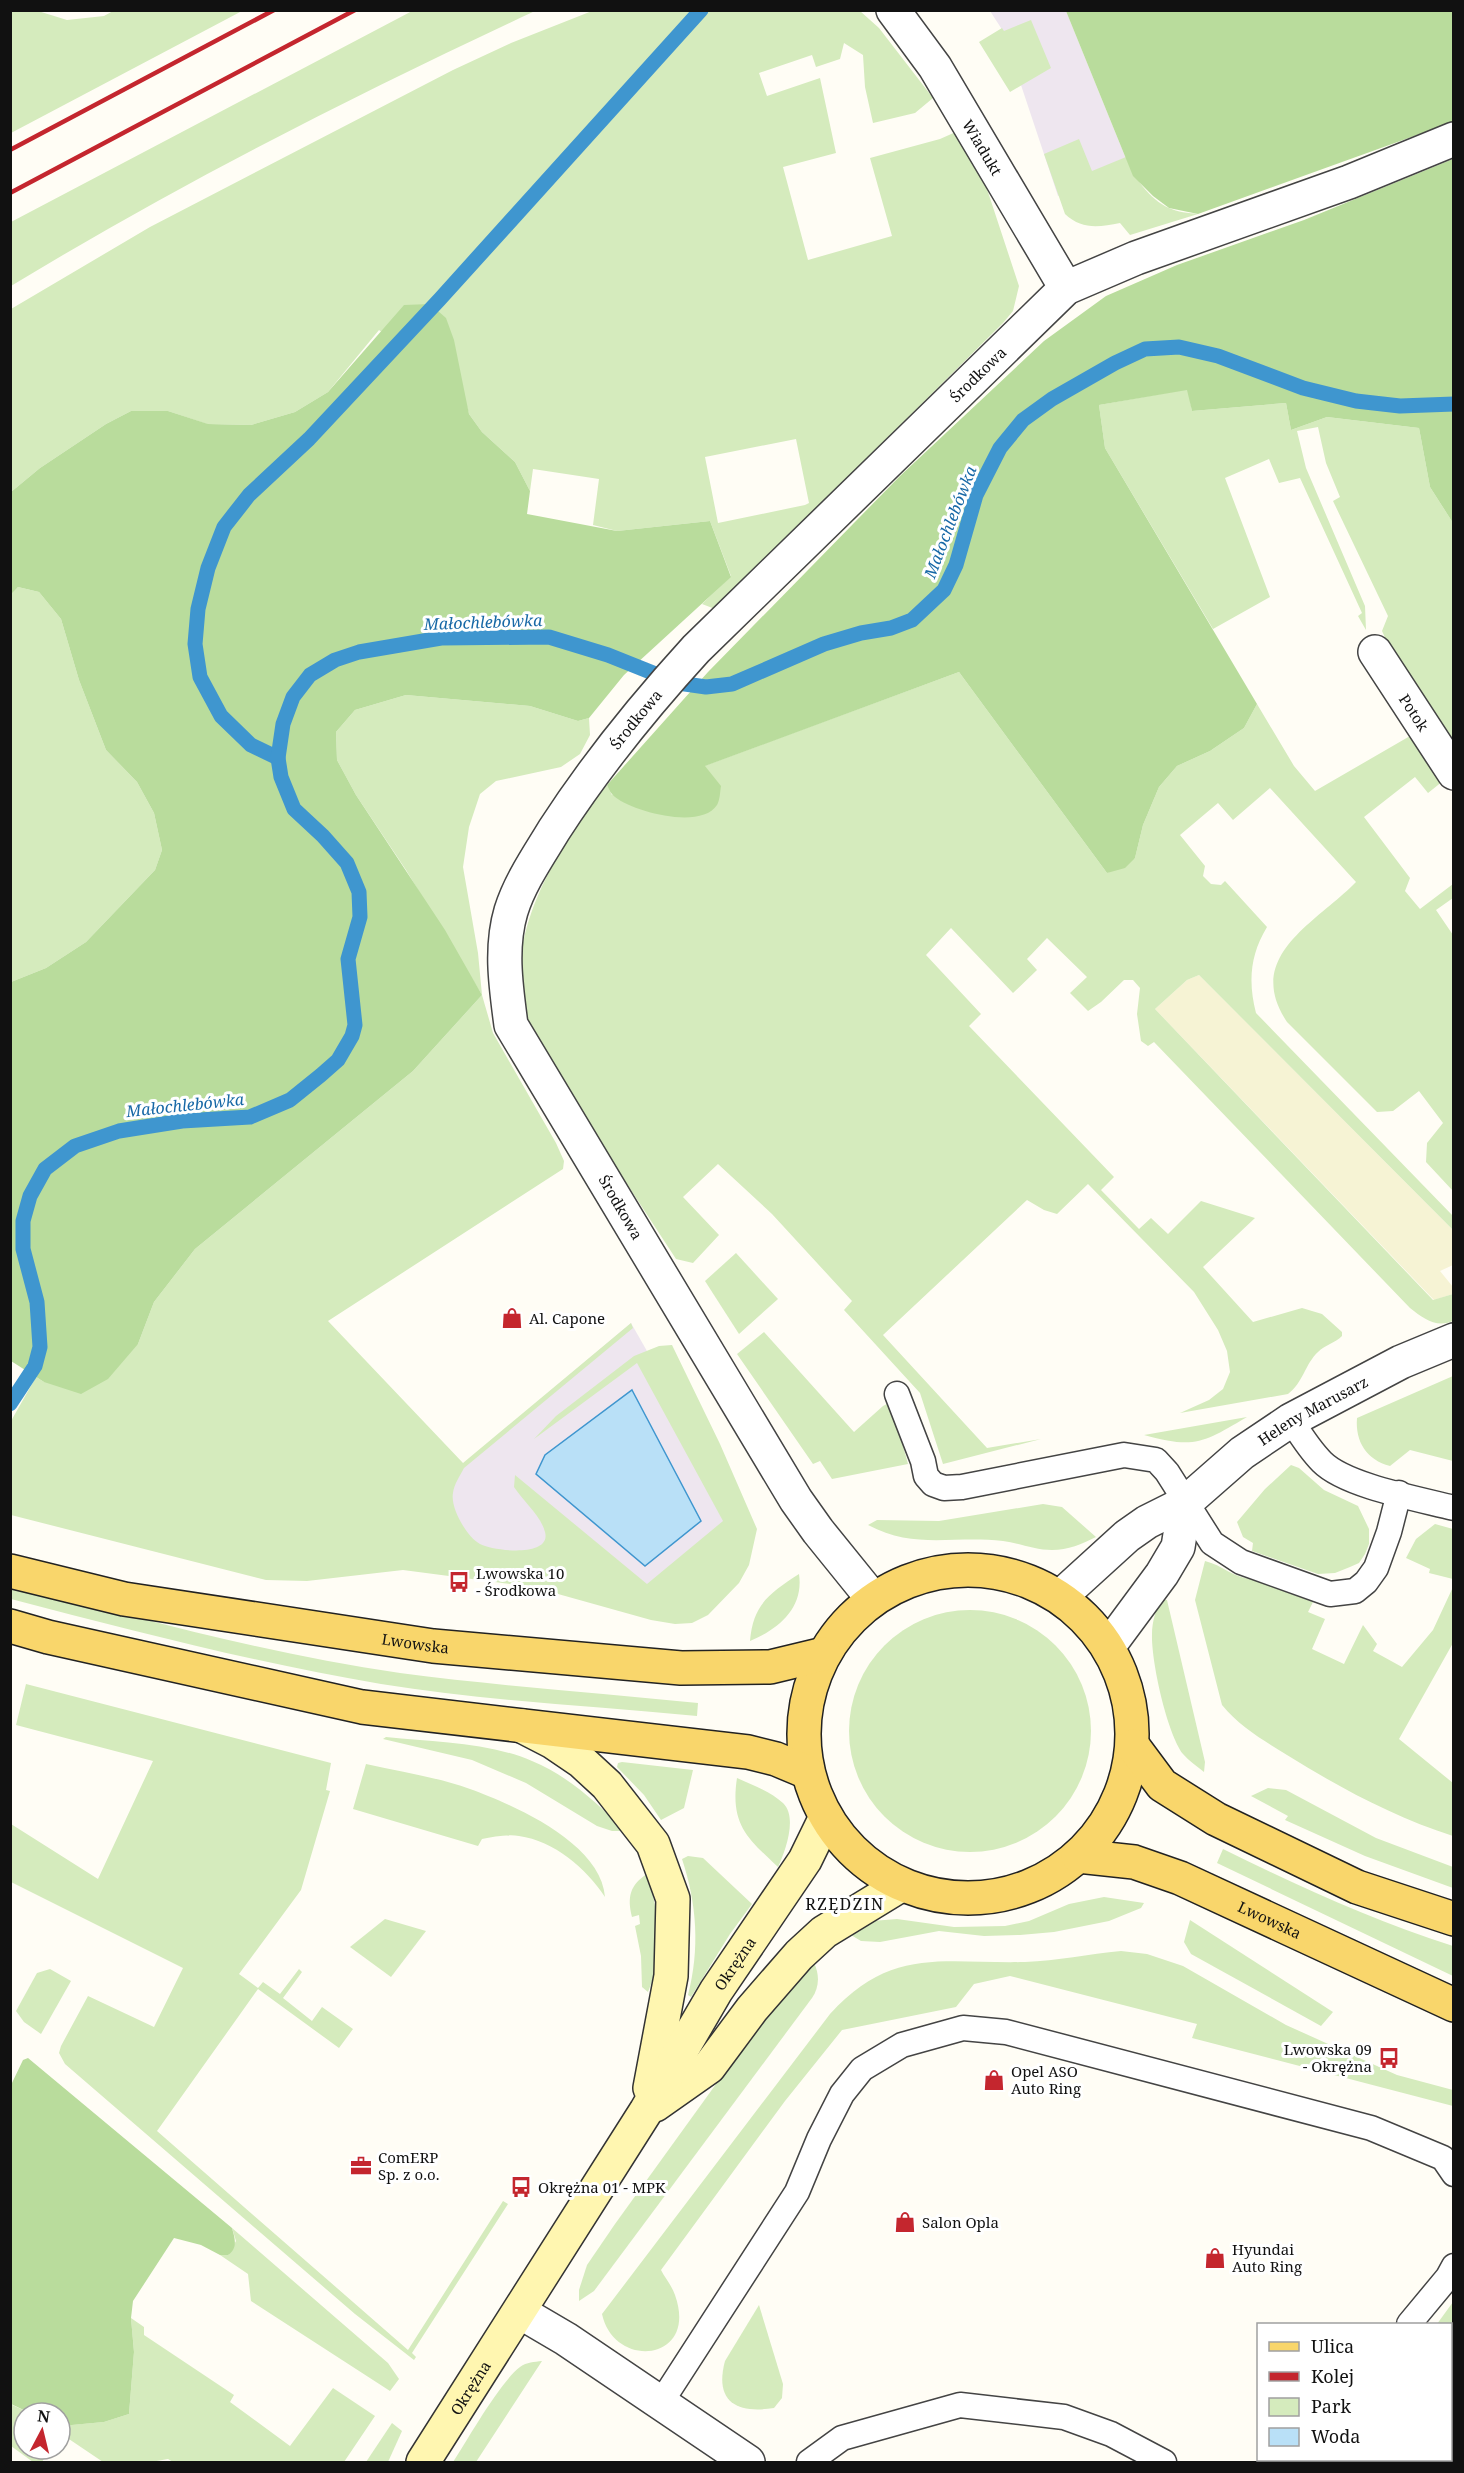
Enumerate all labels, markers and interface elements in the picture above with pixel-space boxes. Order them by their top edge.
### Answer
street label: Wiadukt [958,115,1007,179]
street label: Środkowa [945,342,1010,406]
water label: Małochlebówka [918,462,982,582]
water label: Małochlebówka [422,609,543,635]
street label: Środkowa [605,685,666,753]
street label: Potok [1395,690,1434,735]
water label: Małochlebówka [124,1088,246,1122]
street label: Środkowa [594,1171,648,1243]
shop icon: Al. Capone [500,1306,524,1330]
place label: Al. Capone [529,1308,605,1328]
street label: Heleny Marusarz [1254,1371,1371,1450]
place label: Lwowska 10 - Środkowa [476,1563,564,1600]
bus stop icon: Lwowska 10 - Środkowa [447,1570,471,1594]
street label: Lwowska [380,1628,450,1657]
district label: RZĘDZIN [805,1893,885,1915]
street label: Lwowska [1235,1896,1305,1943]
street label: Okrężna [709,1933,760,1994]
place label: Lwowska 09 - Okrężna [1284,2039,1372,2076]
bus stop icon: Lwowska 09 - Okrężna [1377,2046,1401,2070]
place label: Opel ASO Auto Ring [1011,2061,1081,2098]
shop icon: Opel ASO Auto Ring [982,2068,1006,2092]
place label: ComERP Sp. z o.o. [378,2147,439,2184]
office icon: ComERP Sp. z o.o. [349,2154,373,2178]
bus stop icon: Okrężna 01 - MPK [509,2175,533,2199]
place label: Okrężna 01 - MPK [538,2177,666,2197]
shop icon: Salon Opla [893,2210,917,2234]
place label: Salon Opla [922,2212,999,2232]
place label: Hyundai Auto Ring [1232,2239,1302,2276]
shop icon: Hyundai Auto Ring [1203,2246,1227,2270]
legend [1257,2323,1452,2461]
text: Ulica [1311,2334,1354,2358]
street label: Okrężna [445,2357,495,2419]
text: Kolej [1311,2364,1354,2388]
text: Park [1311,2394,1351,2418]
north arrow [12,2401,72,2461]
text: N [36,2404,52,2428]
text: Woda [1311,2424,1360,2448]

